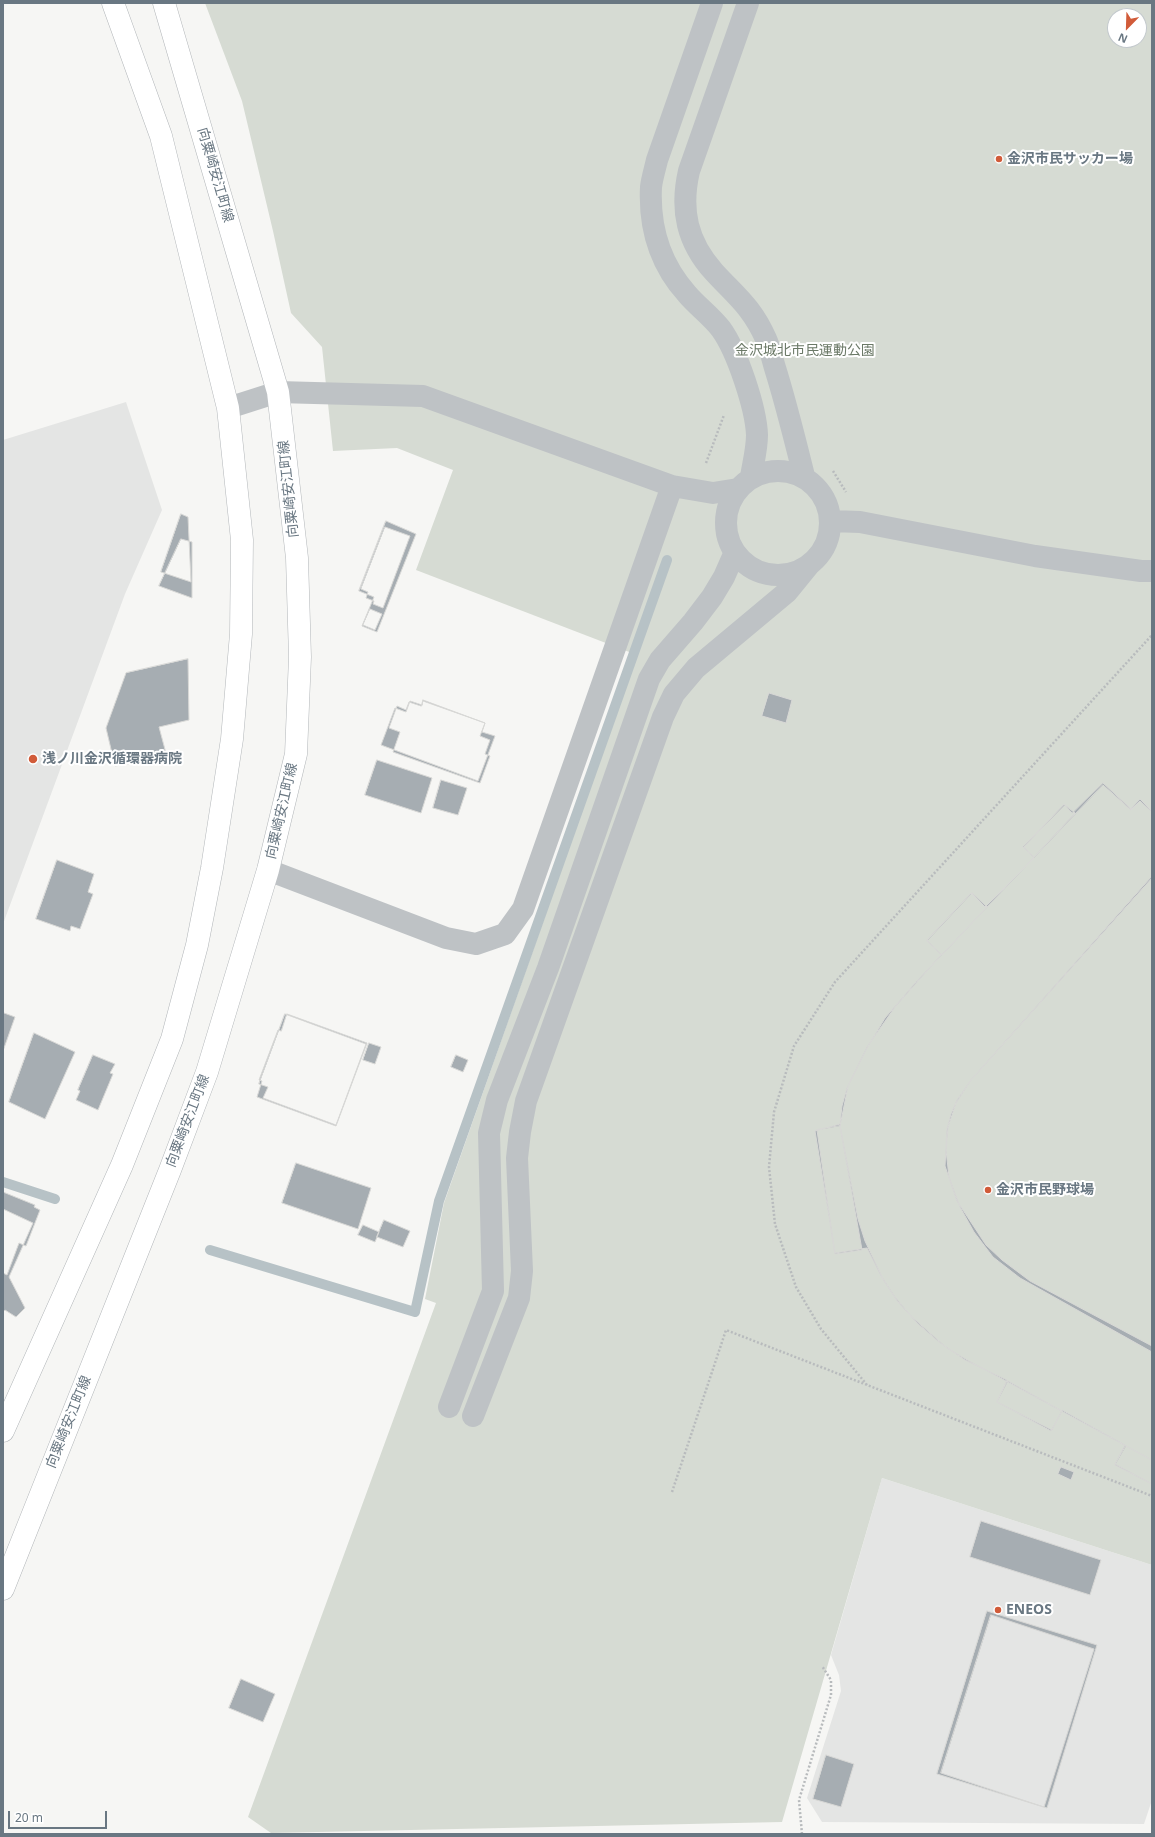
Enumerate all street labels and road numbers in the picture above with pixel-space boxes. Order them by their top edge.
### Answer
street label: 向粟崎安江町線 [193,126,237,224]
street label: 向粟崎安江町線 [276,439,302,539]
street label: 向粟崎安江町線 [263,761,301,861]
street label: 向粟崎安江町線 [163,1072,213,1170]
street label: 向粟崎安江町線 [43,1373,95,1471]

